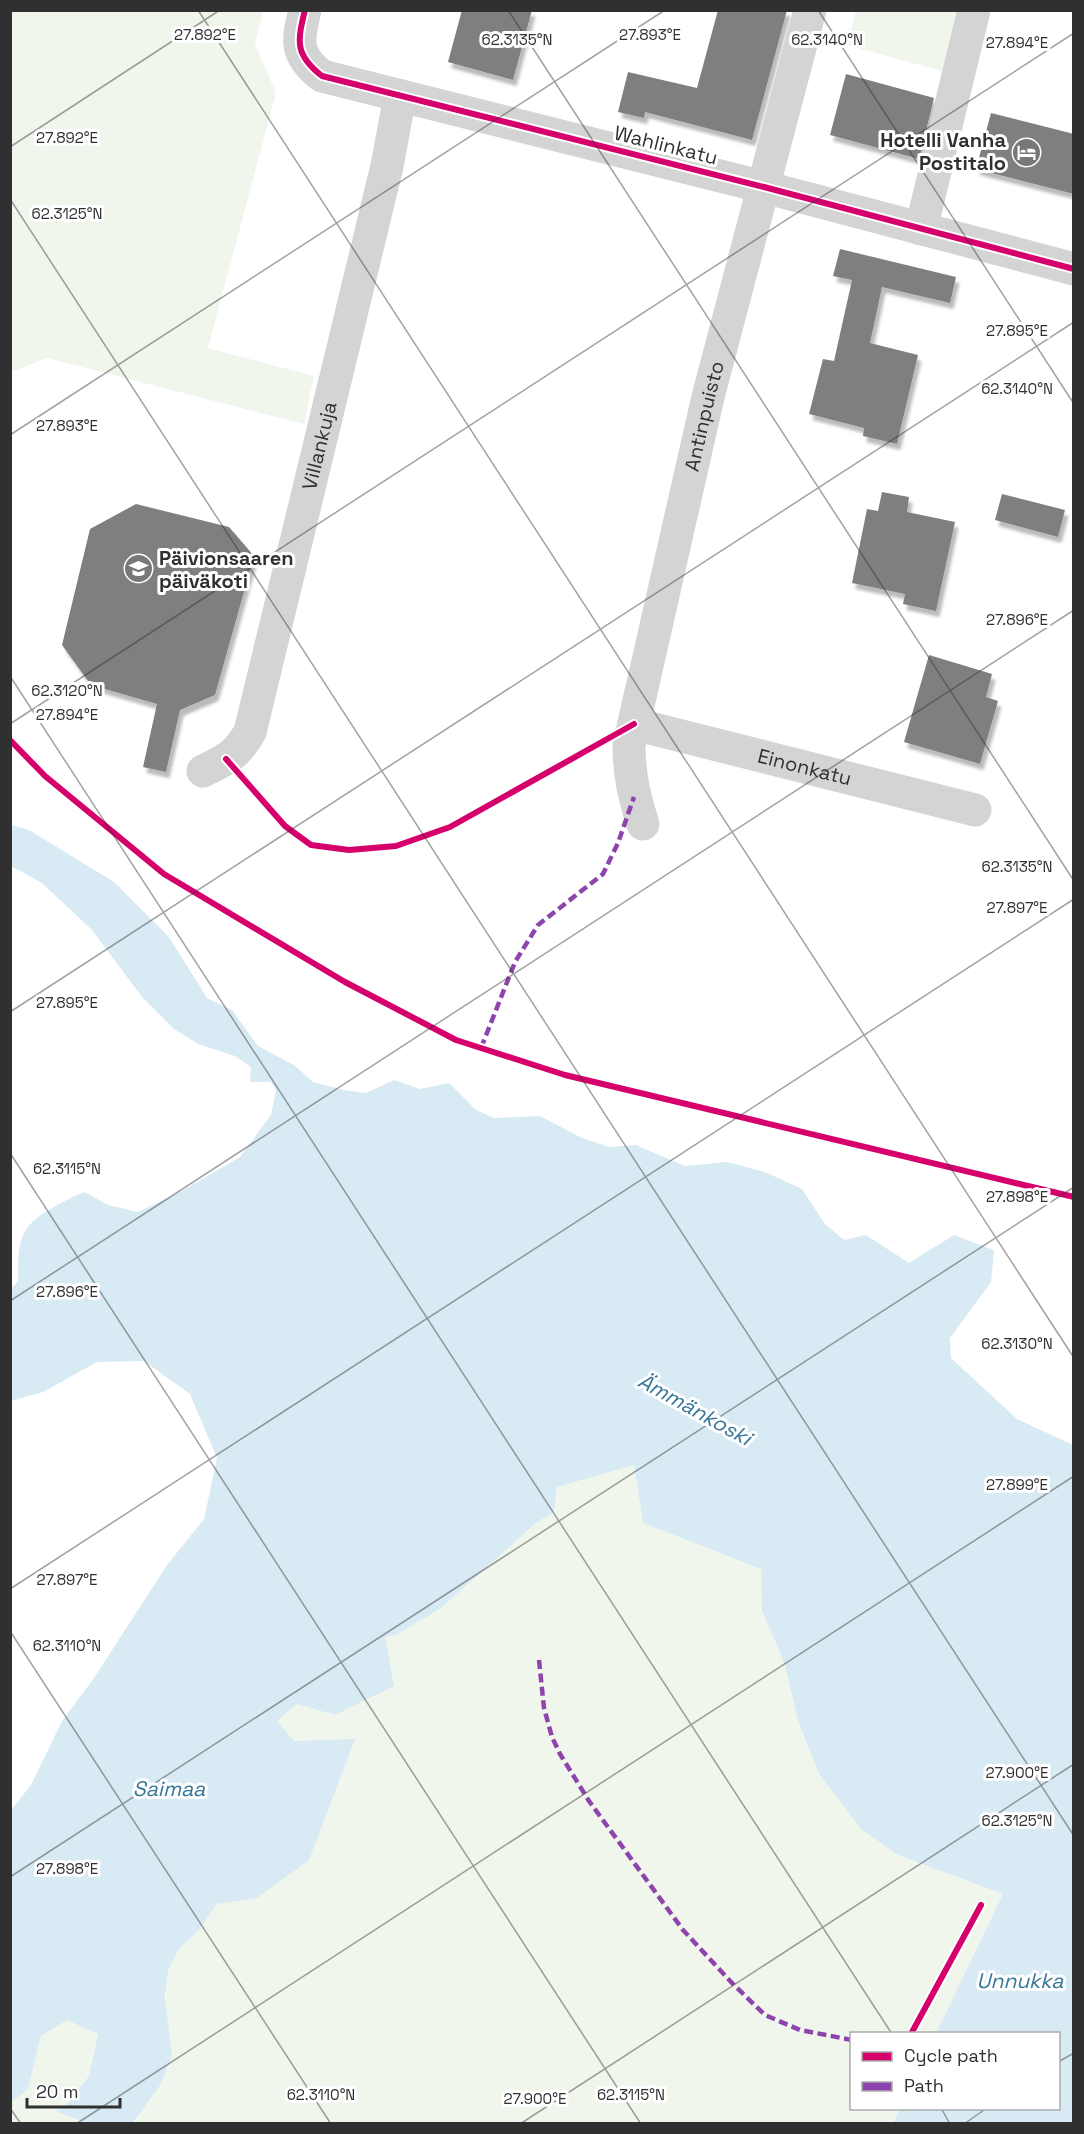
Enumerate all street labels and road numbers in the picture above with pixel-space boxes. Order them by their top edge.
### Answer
street label: Wahlinkatu [611,120,721,170]
street label: Antinpuisto [679,358,730,474]
street label: Villankuja [296,399,343,493]
street label: Einonkatu [755,743,854,791]

